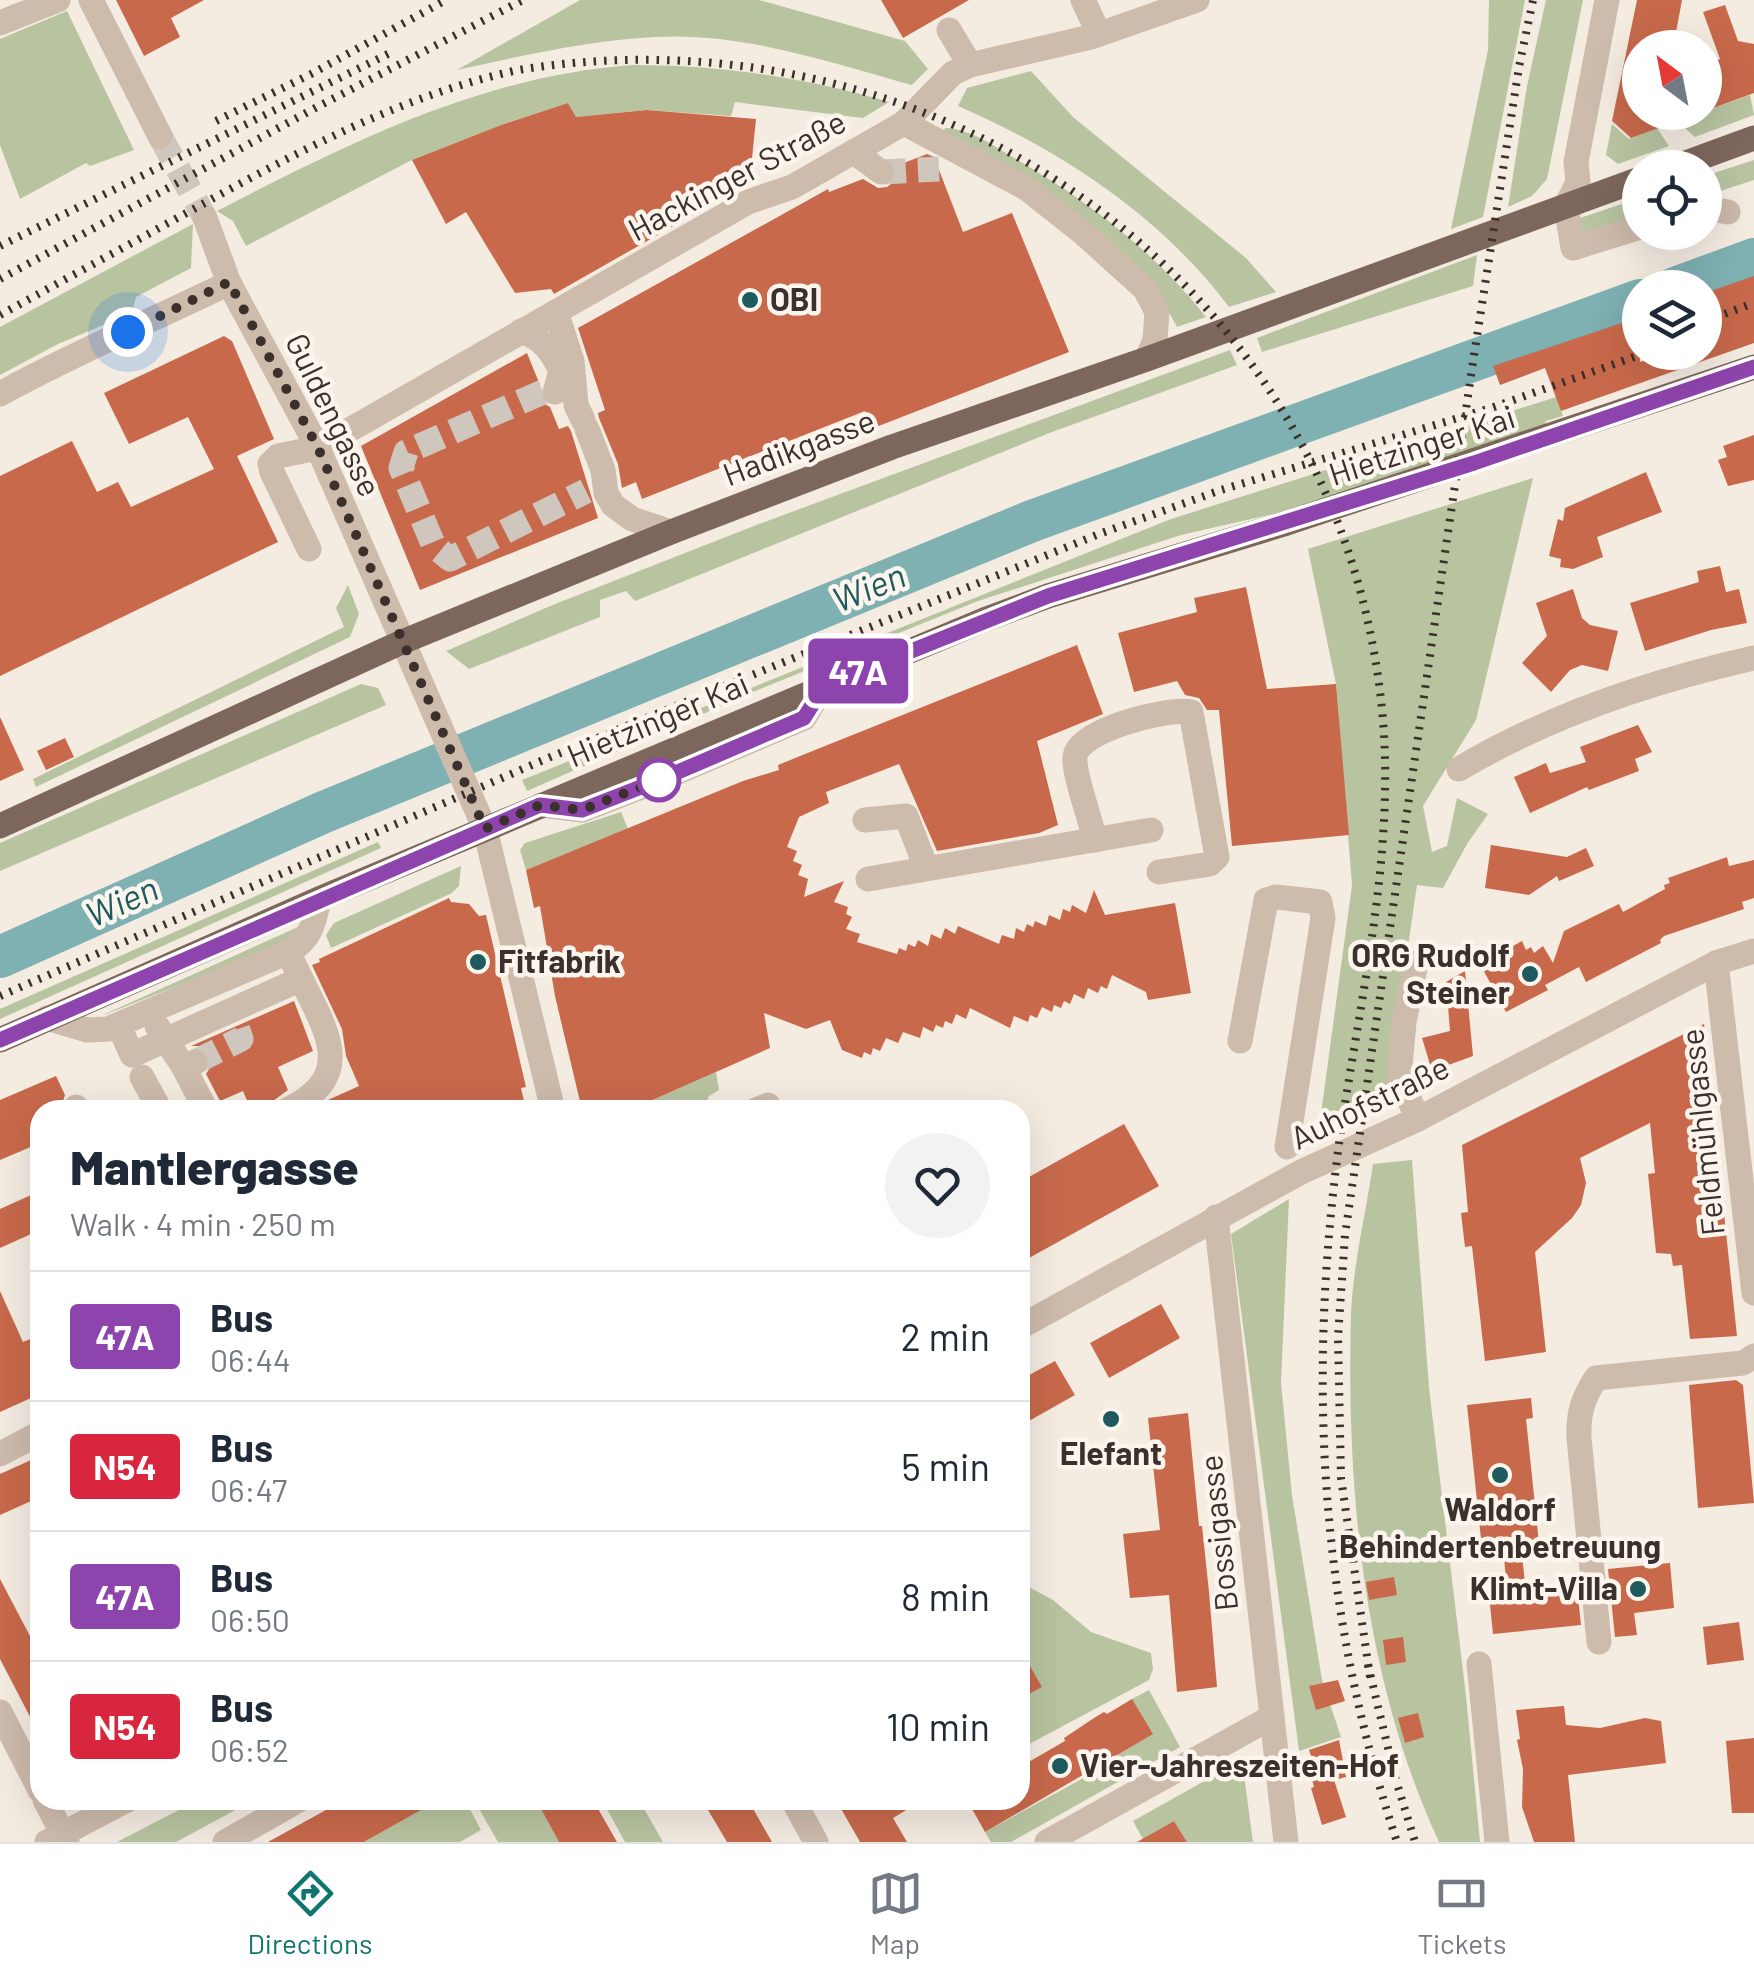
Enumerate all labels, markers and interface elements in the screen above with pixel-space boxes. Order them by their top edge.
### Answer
north arrow [1622,30,1722,130]
map controls [1622,30,1722,370]
street label: Hackinger Straße [621,101,851,248]
button: locate [1622,150,1722,250]
button: layers [1622,270,1722,370]
place label: OBI [770,279,818,317]
marker: OBI [739,289,761,311]
your location [103,307,153,357]
street label: Guldengasse [279,326,391,502]
street label: Hietzinger Kai [1323,396,1519,492]
street label: Hadikgasse [717,400,879,492]
water label: Wien [826,553,911,620]
line badge: 47A [800,638,916,704]
text: 47A [828,650,888,692]
street label: Hietzinger Kai [561,663,754,773]
unlabelled marker [638,759,680,801]
water label: Wien [78,866,164,935]
place label: ORG Rudolf Steiner [1351,935,1510,1010]
place label: Fitfabrik [498,941,621,979]
marker: Fitfabrik [467,951,489,973]
marker: ORG Rudolf Steiner [1519,963,1541,985]
street label: Feldmühlgasse [1671,1027,1731,1238]
street label: Auhofstraße [1284,1047,1455,1156]
button: heart [885,1133,990,1238]
text: Mantlergasse [70,1137,359,1195]
text: Walk · 4 min · 250 m [70,1204,336,1242]
text: Bus [210,1294,273,1340]
text: 2 min [900,1313,990,1359]
text: 47A [95,1315,155,1357]
text: 06:44 [210,1340,291,1378]
marker: Elefant [1100,1408,1122,1430]
text: Bus [210,1424,273,1470]
place label: Elefant [1060,1433,1162,1471]
text: 5 min [901,1443,990,1489]
text: N54 [93,1445,157,1487]
street label: Bossigasse [1190,1453,1244,1613]
marker: Waldorf Behindertenbetreuung [1489,1464,1511,1486]
text: 06:47 [210,1470,287,1508]
place label: Waldorf Behindertenbetreuung [1339,1489,1661,1564]
text: Bus [210,1554,273,1600]
place label: Klimt-Villa [1470,1568,1618,1606]
text: 8 min [901,1573,990,1619]
text: 47A [95,1575,155,1617]
marker: Klimt-Villa [1627,1578,1649,1600]
text: 06:50 [210,1600,290,1638]
text: Bus [210,1684,273,1730]
text: 10 min [886,1703,990,1749]
text: N54 [93,1705,157,1747]
text: 06:52 [210,1730,289,1768]
place label: Vier-Jahreszeiten-Hof [1080,1745,1399,1783]
marker: Vier-Jahreszeiten-Hof [1049,1755,1071,1777]
tab: Directions [247,1866,373,1960]
tab: Map [868,1866,923,1960]
tab: Tickets [1417,1866,1507,1960]

